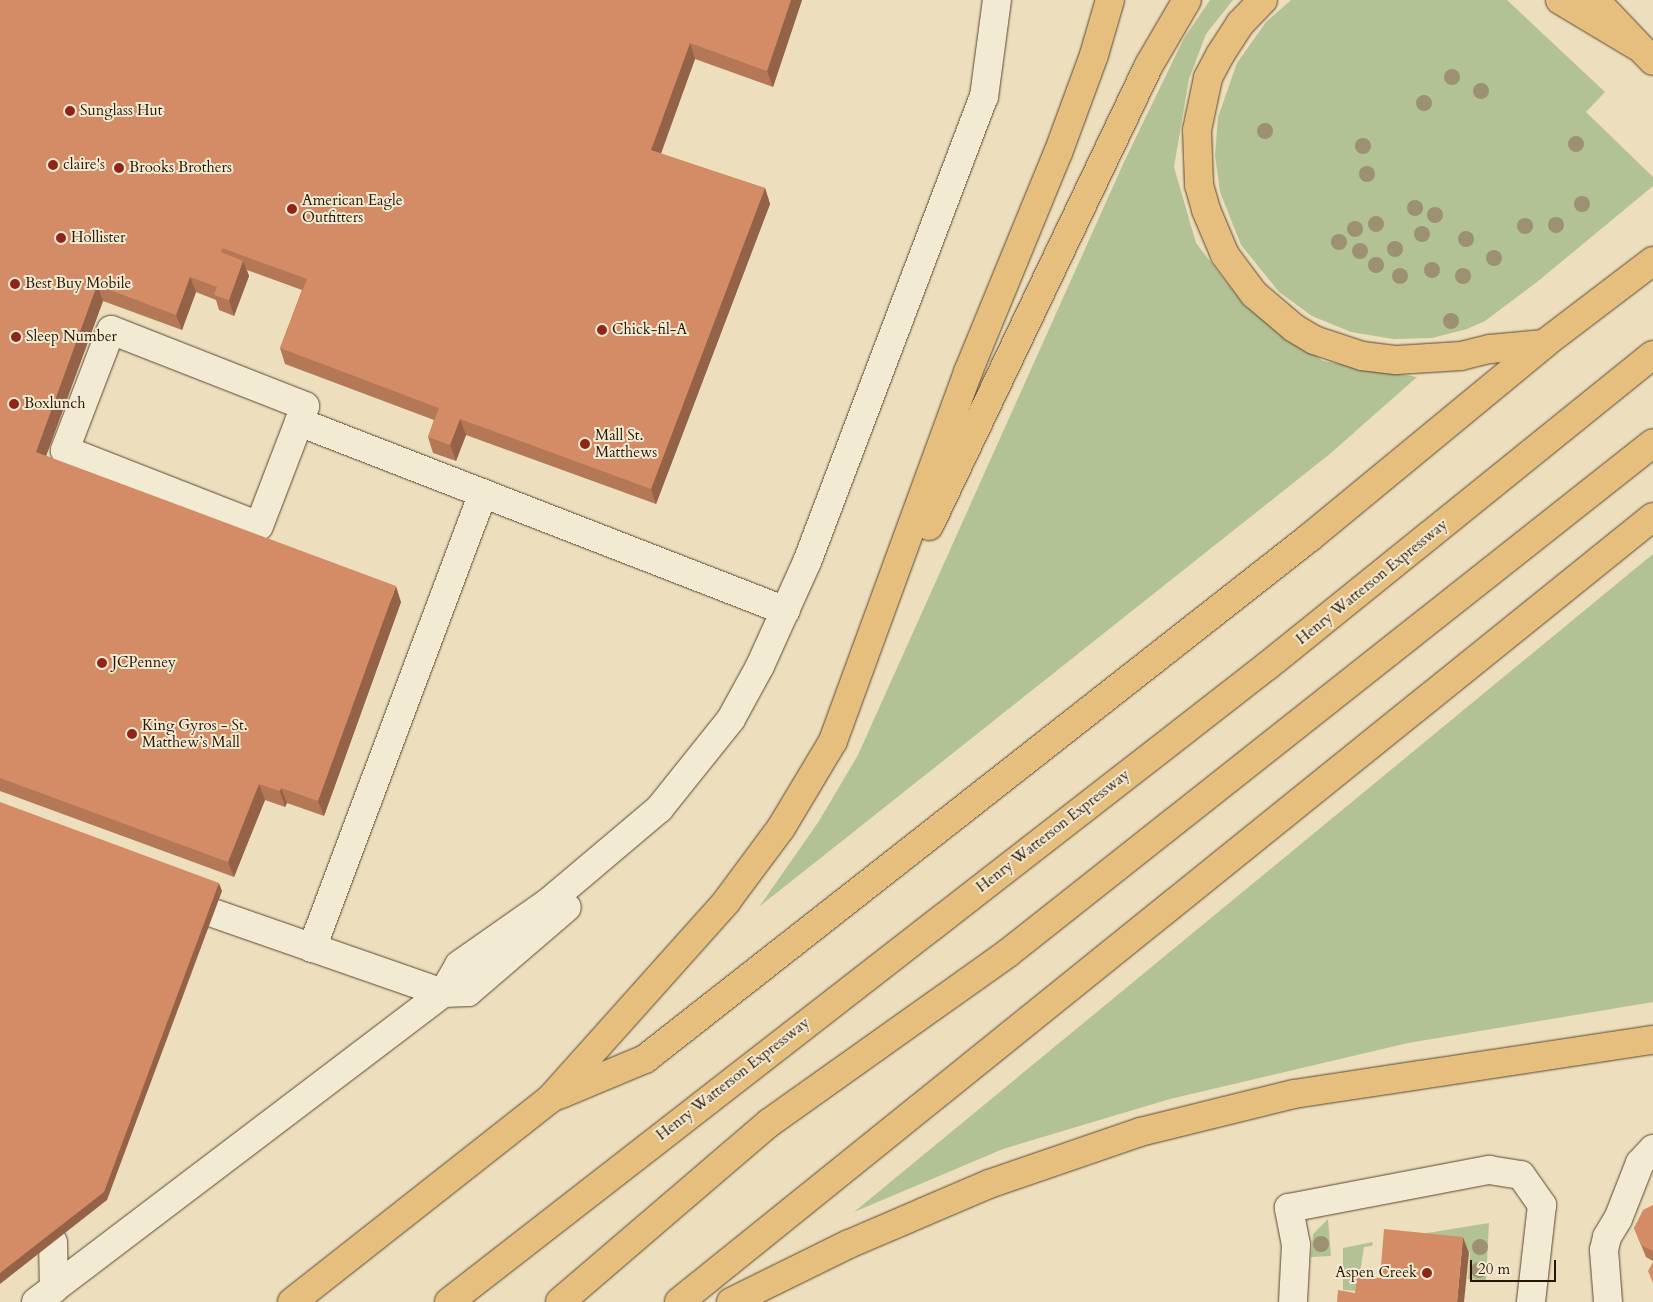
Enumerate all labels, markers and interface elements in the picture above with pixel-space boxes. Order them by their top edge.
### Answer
place label: Sunglass Hut [80,102,163,120]
marker: Sunglass Hut [64,105,76,117]
place label: claire's [63,156,105,174]
marker: claire's [47,159,59,171]
place label: Brooks Brothers [129,159,232,177]
marker: Brooks Brothers [113,162,125,174]
place label: American Eagle Outfitters [302,191,403,226]
marker: American Eagle Outfitters [286,203,298,215]
place label: Hollister [71,229,126,247]
marker: Hollister [55,232,67,244]
place label: Best Buy Mobile [25,275,131,293]
marker: Best Buy Mobile [9,278,21,290]
place label: Chick-fil-A [612,321,687,339]
marker: Chick-fil-A [596,324,608,336]
place label: Sleep Number [26,328,117,346]
marker: Sleep Number [10,331,22,343]
place label: Boxlunch [24,395,85,413]
marker: Boxlunch [8,398,20,410]
place label: Mall St. Matthews [595,426,657,461]
marker: Mall St. Matthews [579,438,591,450]
street label: Henry Watterson Expressway [1293,515,1451,649]
place label: JCPenney [112,654,176,672]
marker: JCPenney [96,657,108,669]
place label: King Gyros - St. Matthew’s Mall [142,716,248,751]
marker: King Gyros - St. Matthew’s Mall [126,728,138,740]
street label: Henry Watterson Expressway [973,766,1133,896]
street label: Henry Watterson Expressway [653,1014,813,1144]
scale bar [1473,1250,1559,1282]
text: 20 m [1478,1259,1510,1279]
place label: Aspen Creek [1335,1264,1417,1282]
marker: Aspen Creek [1421,1267,1433,1279]

